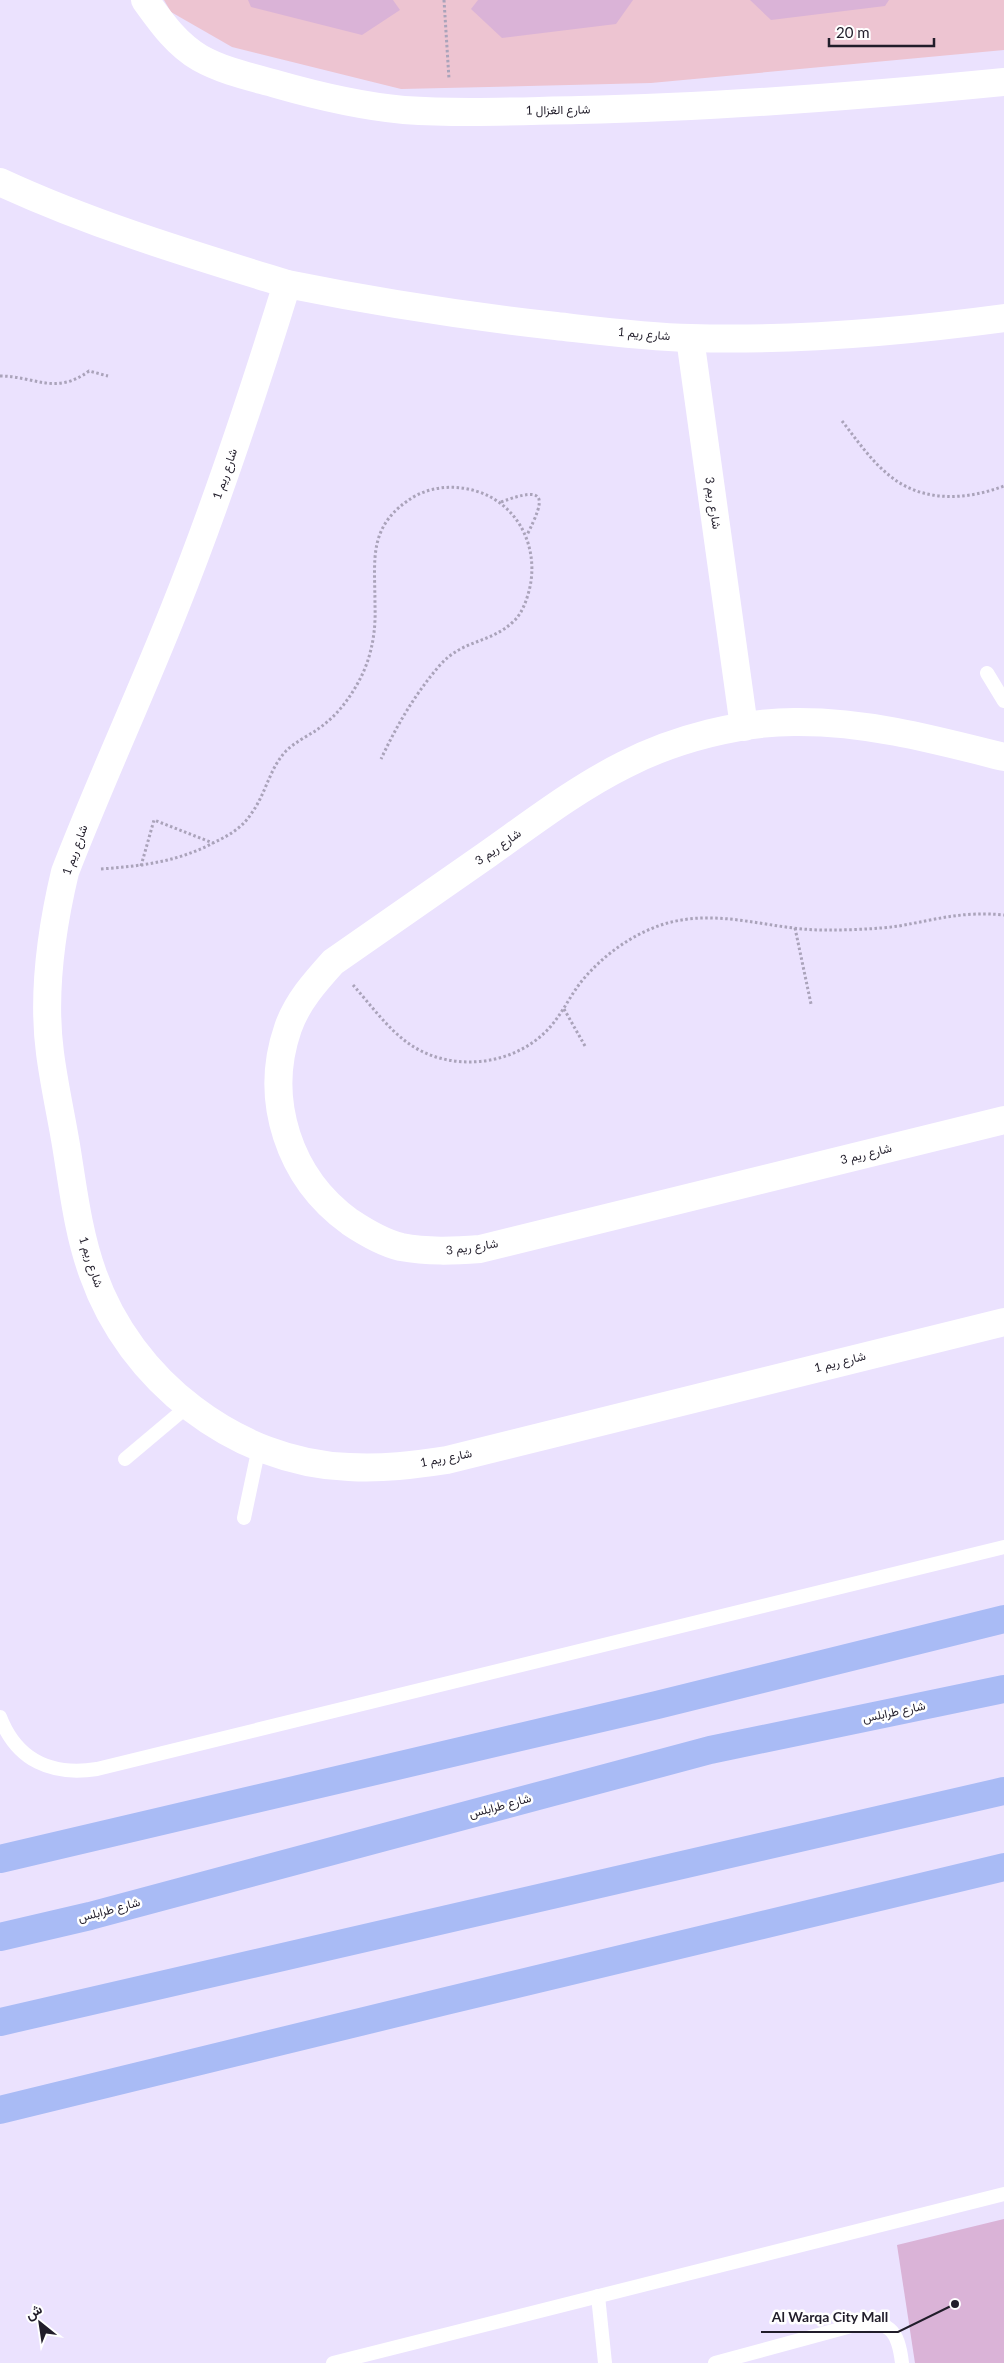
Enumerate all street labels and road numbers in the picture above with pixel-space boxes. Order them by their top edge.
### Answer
street label: شارع الغزال 1 [526,101,590,120]
street label: شارع ريم 1 [617,324,671,345]
street label: شارع ريم 1 [209,446,242,502]
street label: شارع ريم 3 [700,476,725,530]
street label: شارع ريم 1 [58,823,92,878]
street label: شارع ريم 3 [472,825,525,869]
street label: شارع ريم 3 [838,1140,894,1169]
street label: شارع ريم 1 [74,1234,107,1290]
street label: شارع ريم 3 [445,1235,499,1260]
street label: شارع ريم 1 [812,1348,868,1377]
street label: شارع ريم 1 [419,1445,474,1472]
street label: شارع طرابلس [861,1698,927,1727]
street label: شارع طرابلس [467,1790,533,1823]
street label: شارع طرابلس [76,1894,142,1927]

